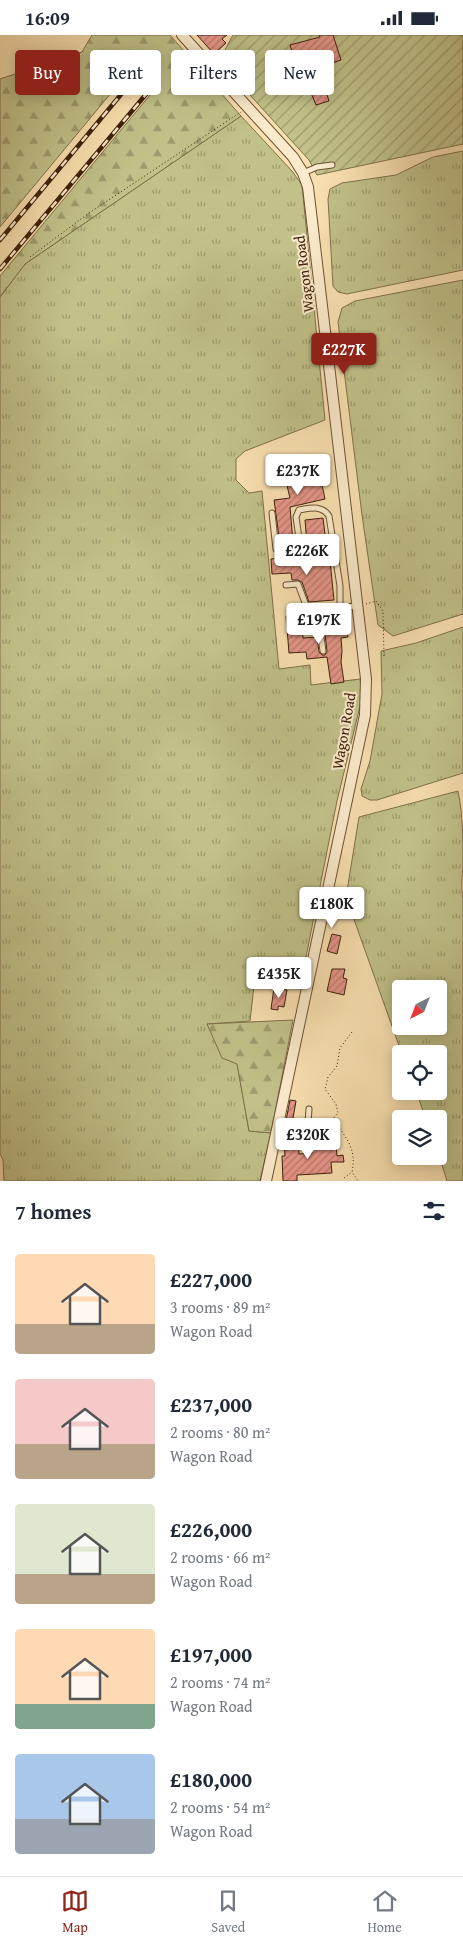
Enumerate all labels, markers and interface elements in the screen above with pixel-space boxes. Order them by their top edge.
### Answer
text: 16:09 [25,4,70,32]
chip: Buy [15,50,80,95]
chip: Rent [90,50,161,95]
chip: Filters [171,50,255,95]
chip: New [265,50,334,95]
street label: Wagon Road [288,234,319,314]
pin: £227K [309,333,379,375]
text: £227K [322,337,366,361]
pin: £237K [263,453,333,496]
text: £237K [276,458,320,482]
pin: £226K [272,533,342,576]
text: £226K [285,538,329,562]
pin: £197K [284,603,354,645]
text: £197K [297,607,341,631]
street label: Wagon Road [326,691,361,771]
pin: £180K [297,887,367,929]
text: £180K [310,891,354,915]
pin: £435K [244,957,314,999]
text: £435K [257,961,301,985]
north arrow [392,980,448,1035]
map controls [392,980,447,1165]
button: locate [392,1045,447,1100]
button: layers [392,1110,447,1165]
pin: £320K [273,1117,343,1160]
text: £320K [286,1122,330,1146]
text: 7 homes [15,1196,91,1227]
icon: filters [420,1197,448,1225]
text: £227,000 [170,1264,252,1295]
icon: home [55,1274,115,1334]
text: 3 rooms · 89 m² [170,1295,270,1319]
text: Wagon Road [170,1319,253,1343]
text: £237,000 [170,1389,252,1420]
icon: home [55,1399,115,1459]
text: 2 rooms · 80 m² [170,1420,270,1444]
text: Wagon Road [170,1444,253,1468]
text: £226,000 [170,1514,252,1545]
icon: home [55,1524,115,1584]
text: 2 rooms · 66 m² [170,1545,270,1569]
text: Wagon Road [170,1569,253,1593]
text: £197,000 [170,1639,252,1670]
icon: home [55,1649,115,1709]
text: 2 rooms · 74 m² [170,1670,270,1694]
text: Wagon Road [170,1694,253,1718]
text: £180,000 [170,1764,252,1795]
icon: home [55,1774,115,1834]
text: 2 rooms · 54 m² [170,1795,270,1819]
text: Wagon Road [170,1819,253,1843]
tab: Map [61,1887,89,1937]
tab: Saved [211,1887,245,1937]
tab: Home [367,1887,402,1937]

